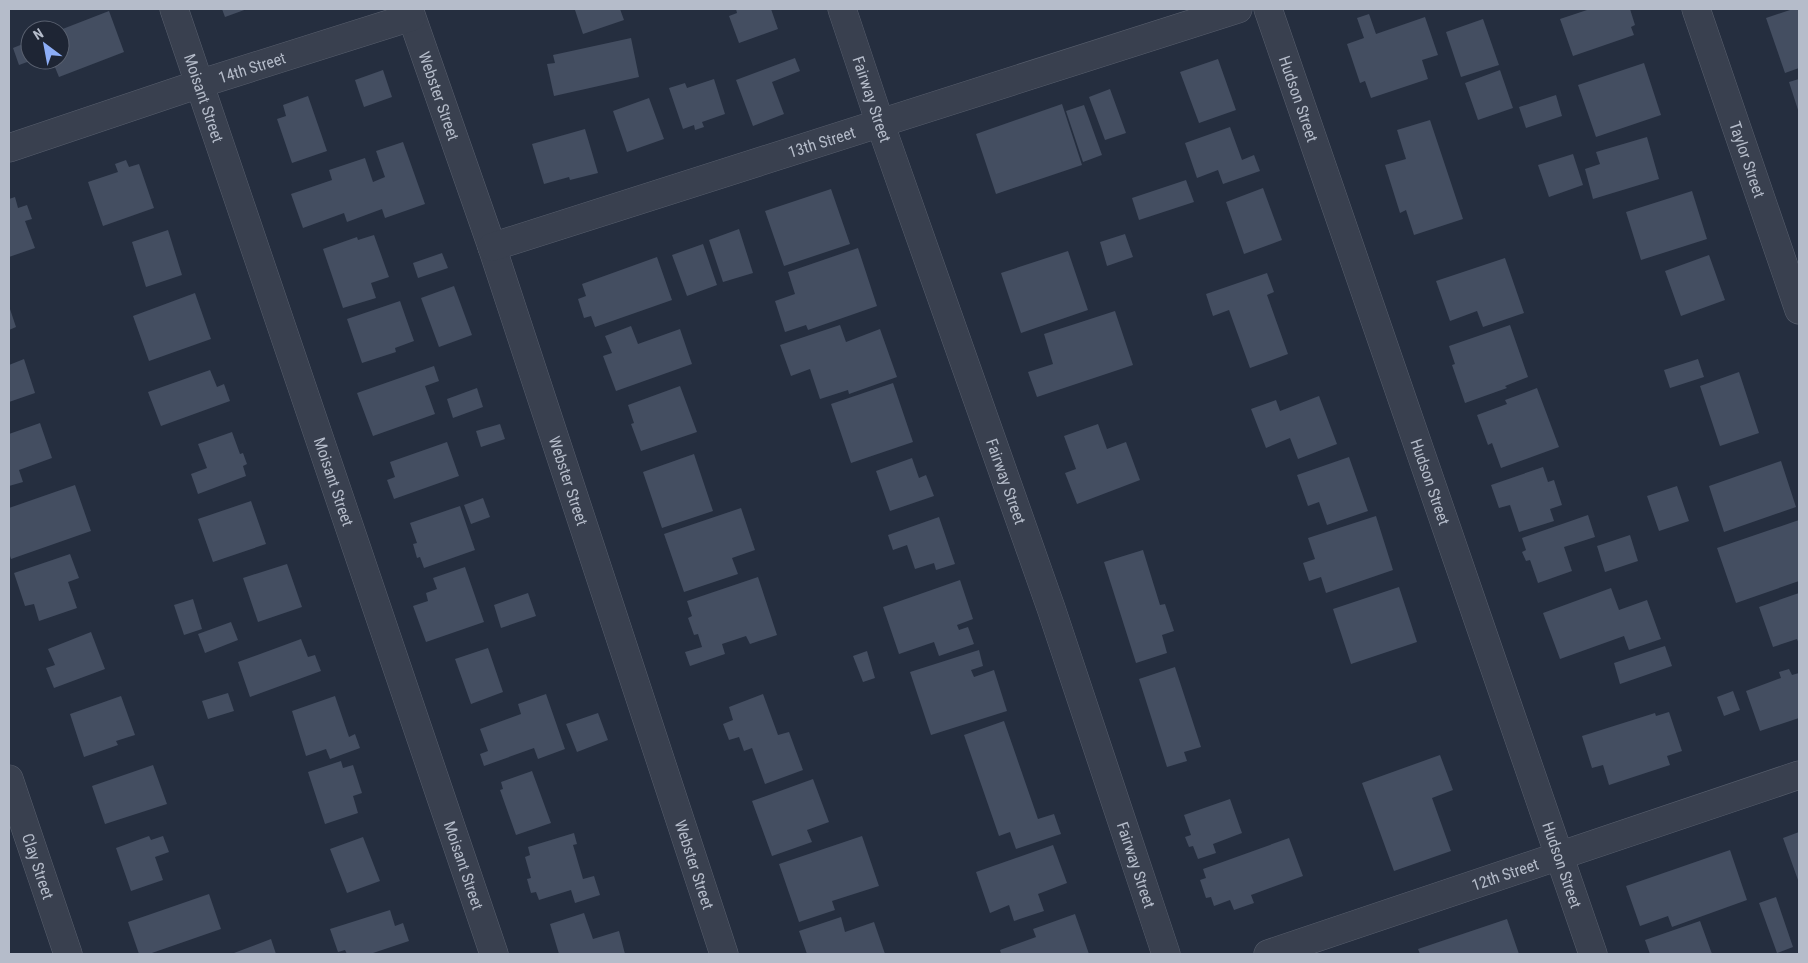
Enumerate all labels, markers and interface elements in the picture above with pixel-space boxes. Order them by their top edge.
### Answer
north arrow [20,20,70,70]
text: N [30,25,46,43]
street label: 14th Street [216,48,288,87]
street label: Webster Street [415,49,464,143]
street label: Moisant Street [180,51,228,145]
street label: Hudson Street [1275,53,1323,145]
street label: Fairway Street [849,54,896,145]
street label: Taylor Street [1726,119,1769,200]
street label: 13th Street [786,122,858,161]
street label: Webster Street [545,434,592,528]
street label: Moisant Street [310,435,358,529]
street label: Fairway Street [982,436,1030,527]
street label: Hudson Street [1407,436,1454,528]
street label: Webster Street [671,817,718,912]
street label: Moisant Street [440,818,488,912]
street label: Fairway Street [1113,819,1160,911]
street label: Hudson Street [1539,819,1586,911]
street label: Clay Street [19,831,58,902]
street label: 12th Street [1469,854,1541,894]

